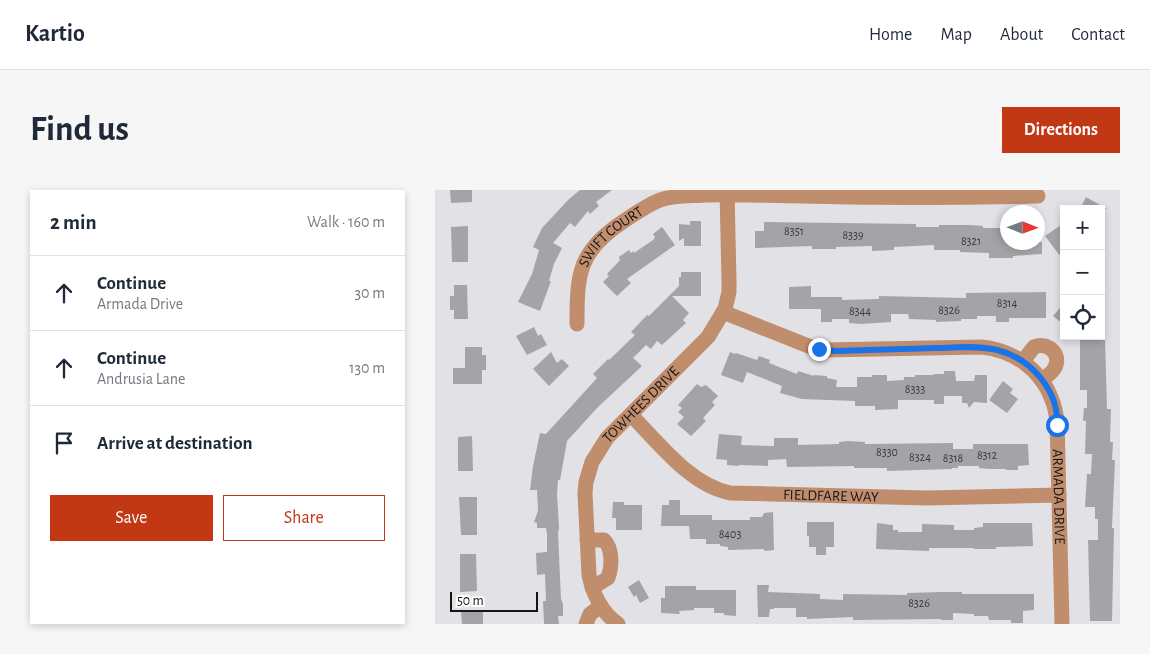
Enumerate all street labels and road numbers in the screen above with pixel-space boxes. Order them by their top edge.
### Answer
street label: SWIFT COURT [576,203,646,269]
street label: TOWHEES DRIVE [600,364,682,446]
street label: ARMADA DRIVE [1050,449,1067,545]
street label: FIELDFARE WAY [783,487,879,505]

